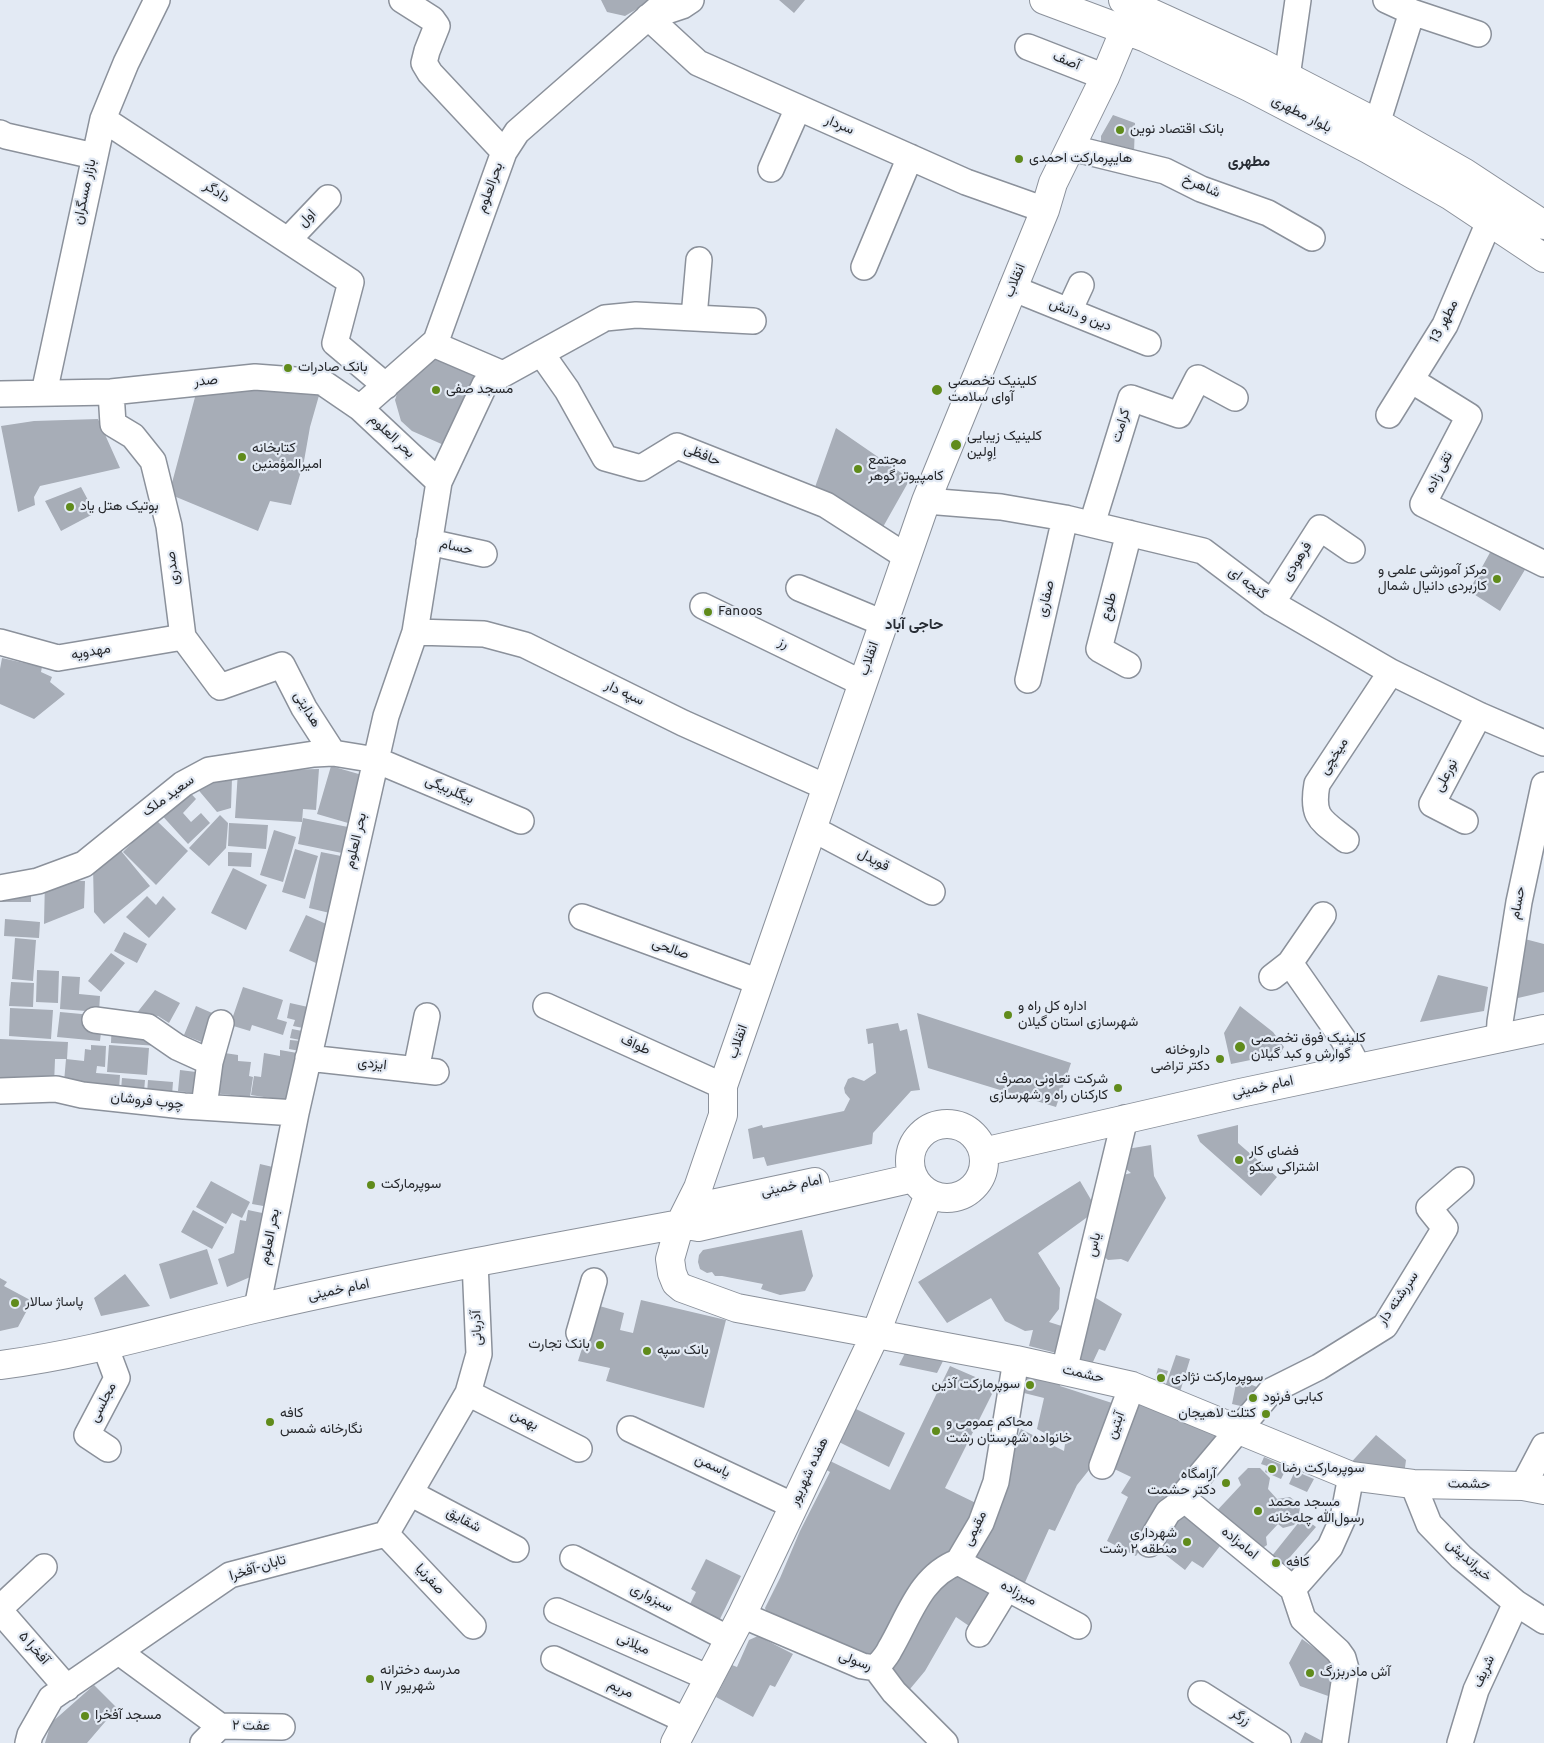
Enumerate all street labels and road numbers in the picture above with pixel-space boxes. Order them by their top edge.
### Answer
street label: آصف [1050,49,1082,75]
street label: بلوار مطهری [1268,93,1334,137]
street label: سردار [822,112,856,140]
street label: بازار مسگران [71,158,101,226]
street label: بحرالعلوم [474,160,508,216]
street label: شاهرخ [1180,172,1222,202]
street label: دادگر [200,178,232,208]
street label: اول [296,207,320,231]
street label: انقلاب [1002,262,1030,300]
street label: دین و دانش [1046,296,1114,336]
street label: مطهر 13 [1427,298,1463,346]
street label: صدر [193,373,219,391]
street label: کرامت [1109,407,1135,445]
street label: بحر العلوم [365,412,417,462]
street label: حافظی [681,441,723,471]
street label: تقی زاده [1422,449,1458,497]
street label: حسام [438,536,474,560]
street label: فرهودی [1279,539,1317,585]
street label: صدری [164,550,184,586]
street label: گنجه ای [1224,564,1270,604]
street label: صفاری [1035,579,1059,619]
street label: طلوع [1098,591,1122,623]
street label: رز [775,634,791,654]
street label: انقلاب [856,640,884,678]
street label: مهدویه [70,641,112,665]
street label: سپه دار [602,678,646,710]
street label: هدایتی [289,689,323,731]
street label: میخچی [1317,735,1353,779]
street label: نورعلی [1431,757,1463,795]
street label: سعید ملک [140,773,198,821]
street label: بیگلربیگی [422,773,476,809]
street label: بحر العلوم [342,812,372,870]
street label: قویدل [854,846,892,876]
street label: حسام [1508,885,1530,921]
street label: صالحی [649,936,691,964]
street label: انقلاب [725,1023,753,1061]
street label: طواف [618,1032,652,1060]
street label: ایزدی [357,1055,387,1075]
street label: امام خمینی [1231,1073,1295,1103]
street label: چوب فروشان [110,1090,184,1114]
street label: امام خمینی [760,1172,824,1202]
street label: بحر العلوم [257,1208,285,1266]
street label: یاس [1084,1231,1106,1259]
street label: سررشته دار [1375,1269,1423,1329]
street label: امام خمینی [307,1276,371,1306]
street label: آذربانی [469,1310,487,1346]
street label: حشمت [1061,1362,1105,1388]
street label: مجلسی [87,1380,121,1426]
street label: بهمن [507,1407,541,1435]
street label: آبتین [1104,1410,1130,1442]
street label: هفده شهریور [787,1435,833,1509]
street label: یاسمن [692,1452,732,1482]
street label: حشمت [1448,1476,1490,1494]
street label: شقایق [443,1505,483,1537]
street label: مقیمی [960,1509,992,1549]
street label: امامزاده [1217,1524,1261,1564]
street label: خیراندیش [1442,1536,1494,1586]
street label: تابان-آفخرا [228,1552,288,1586]
street label: صفرنیا [411,1561,447,1599]
street label: میرزاده [997,1578,1039,1610]
street label: سبزواری [627,1581,675,1617]
street label: آفخرا ۵ [14,1629,52,1669]
street label: میلانی [614,1630,652,1660]
street label: رسولی [836,1648,874,1676]
street label: شریف [1470,1653,1500,1691]
street label: مریم [605,1677,635,1703]
street label: زرگر [1227,1706,1253,1730]
street label: عفت ۲ [232,1718,270,1736]

